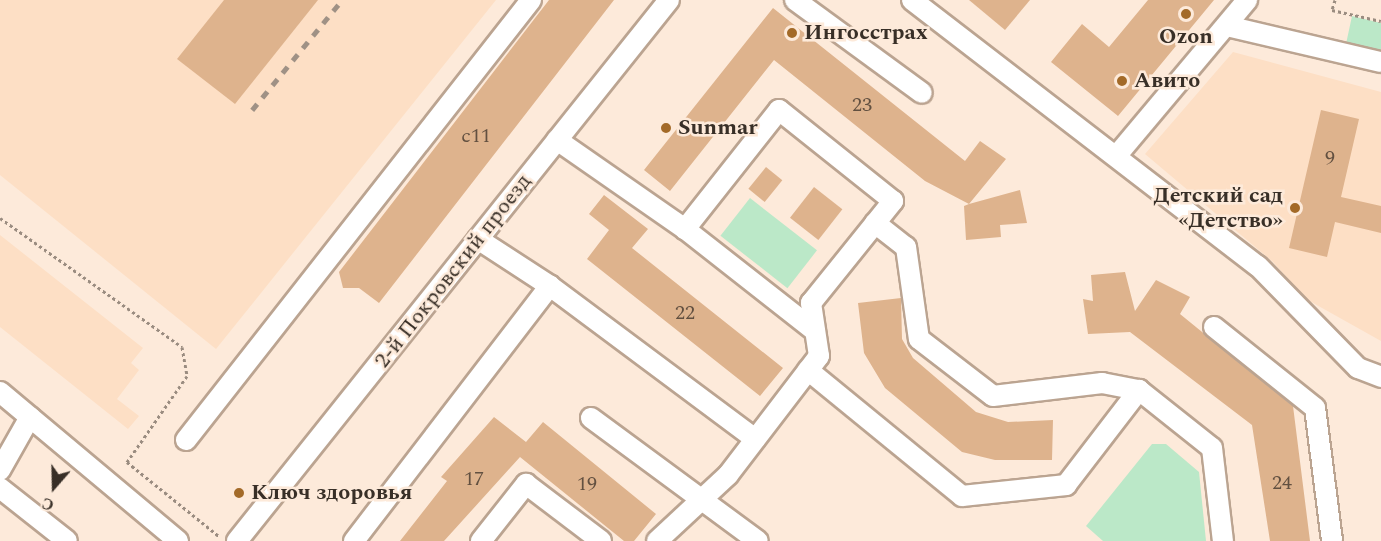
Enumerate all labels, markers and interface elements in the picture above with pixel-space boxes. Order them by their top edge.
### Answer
marker: Ozon [1179,7,1193,21]
place label: Ингосстрах [804,20,928,46]
place label: Ozon [1159,24,1213,50]
marker: Ингосстрах [785,26,799,40]
place label: Авито [1134,68,1200,94]
marker: Авито [1115,74,1129,88]
house number: 23 [852,93,872,117]
place label: Sunmar [678,115,758,141]
marker: Sunmar [659,121,673,135]
house number: с11 [461,124,491,148]
house number: 9 [1325,146,1335,170]
street label: 2-й Покровский проезд [369,169,537,373]
place label: Детский сад «Детство» [1153,182,1283,234]
marker: Детский сад «Детство» [1288,201,1302,215]
house number: 22 [675,301,695,325]
north arrow [24,457,84,517]
house number: 17 [464,467,484,491]
house number: 24 [1272,471,1292,495]
house number: 19 [577,472,597,496]
place label: Ключ здоровья [251,480,412,506]
marker: Ключ здоровья [232,486,246,500]
text: С [38,491,57,517]

